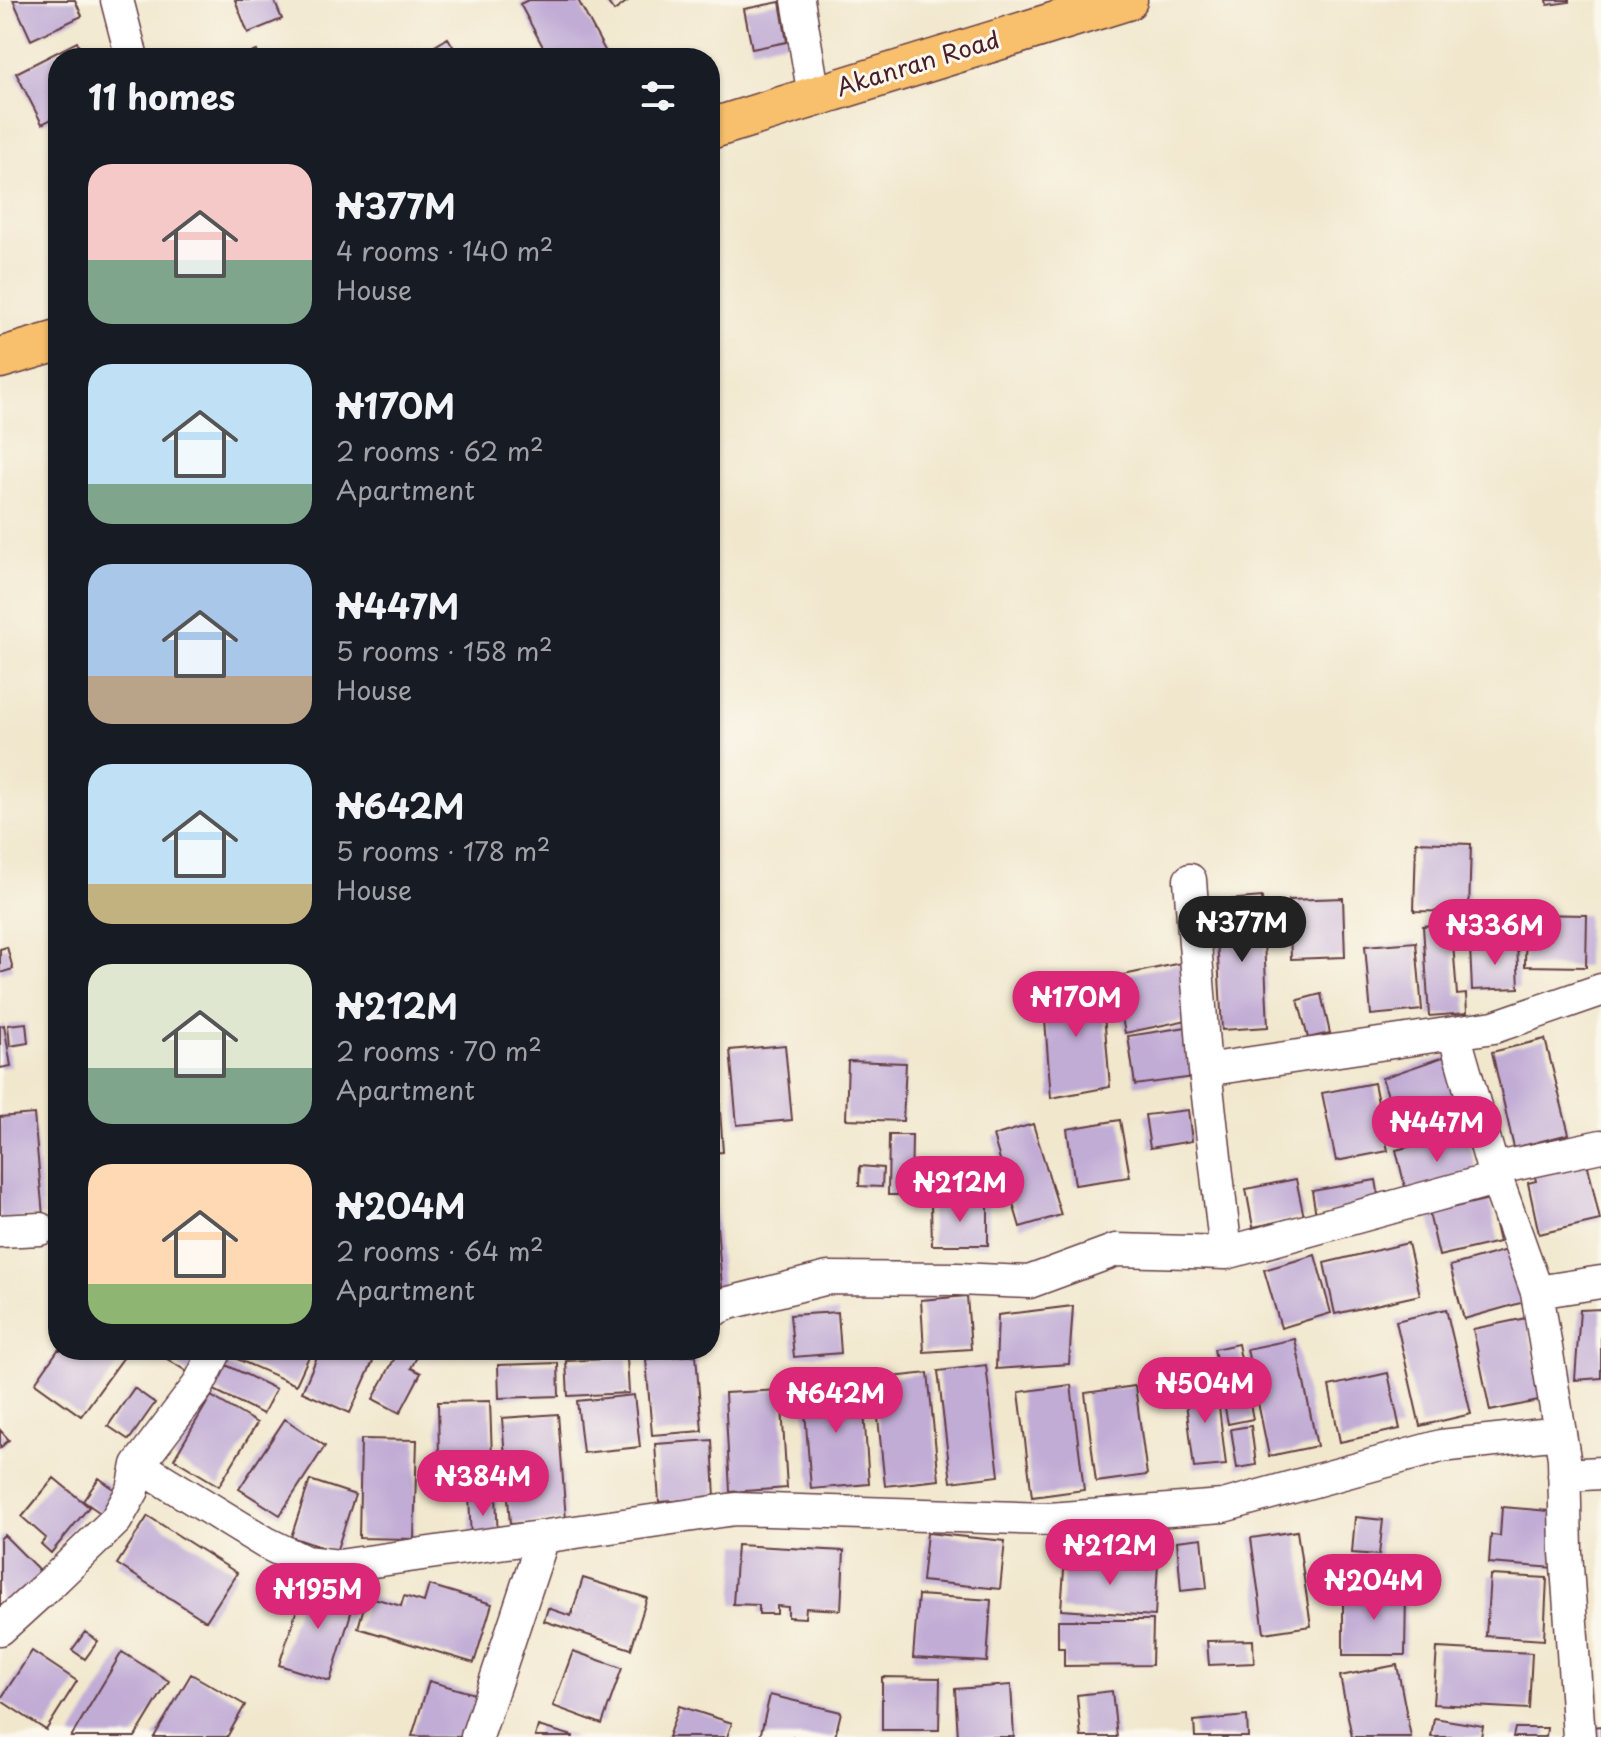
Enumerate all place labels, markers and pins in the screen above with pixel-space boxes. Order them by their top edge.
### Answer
pin: ₦377M [1186,896,1298,964]
pin: ₦336M [1439,899,1551,967]
pin: ₦170M [1020,971,1132,1039]
pin: ₦447M [1381,1096,1493,1164]
pin: ₦212M [904,1156,1016,1224]
pin: ₦504M [1149,1357,1261,1425]
pin: ₦642M [780,1367,892,1435]
pin: ₦384M [427,1450,539,1518]
pin: ₦212M [1054,1519,1166,1587]
pin: ₦204M [1318,1554,1430,1622]
pin: ₦195M [262,1563,374,1631]

